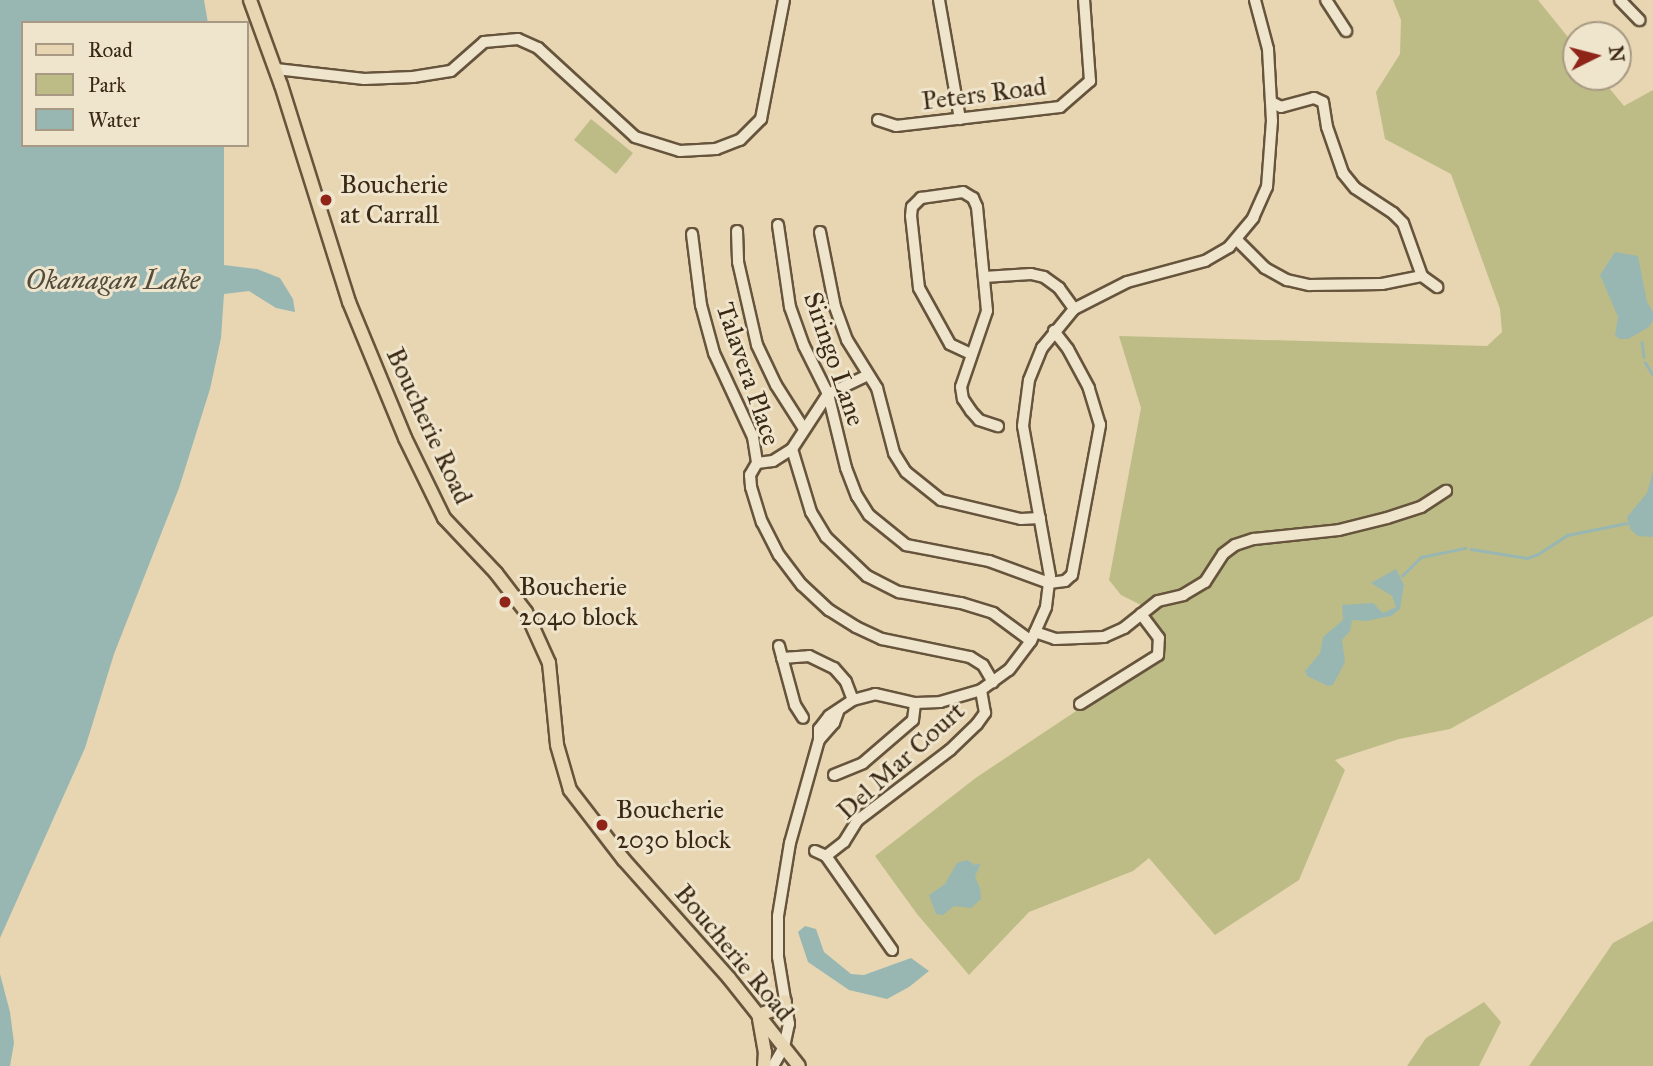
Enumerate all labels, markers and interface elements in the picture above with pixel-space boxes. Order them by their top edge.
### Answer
legend [21,21,248,147]
north arrow [1562,21,1632,91]
text: Road [88,37,133,63]
text: N [1604,45,1629,63]
street label: Peters Road [920,71,1048,117]
text: Park [88,72,126,98]
text: Water [88,107,140,133]
place label: Boucherie at Carrall [340,169,448,230]
marker: Boucherie at Carrall [318,192,334,208]
water label: Okanagan Lake [26,263,200,297]
street label: Siringo Lane [797,288,871,430]
street label: Talavera Place [709,298,787,450]
street label: Boucherie Road [379,343,479,509]
place label: Boucherie 2040 block [519,571,638,632]
marker: Boucherie 2040 block [497,594,513,610]
street label: Del Mar Court [831,696,971,826]
place label: Boucherie 2030 block [616,794,731,856]
marker: Boucherie 2030 block [594,817,610,833]
street label: Boucherie Road [668,878,800,1028]

